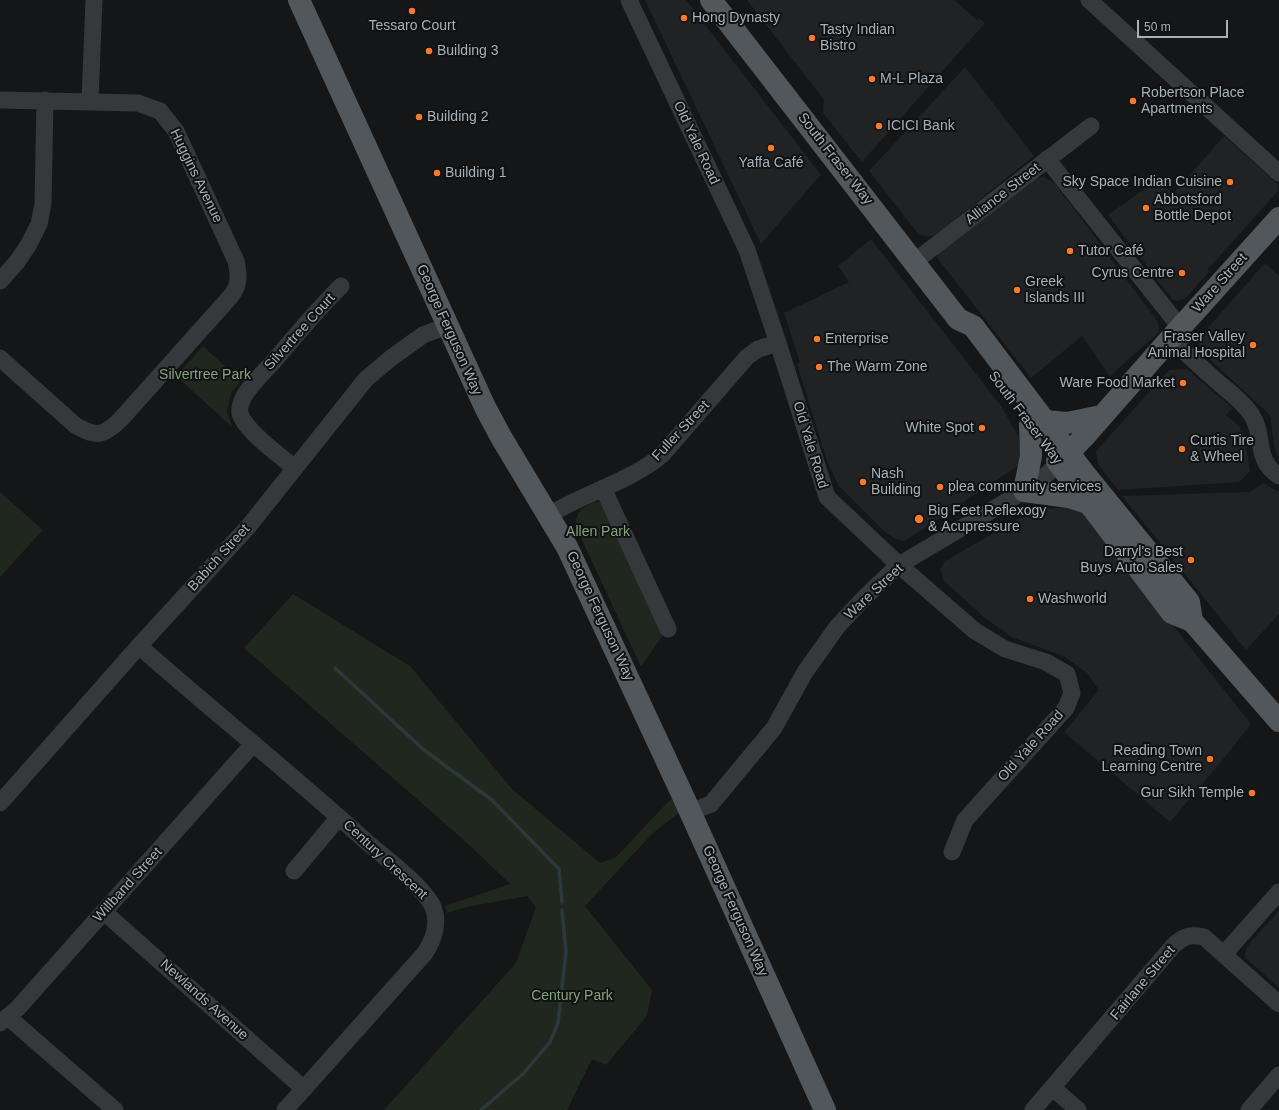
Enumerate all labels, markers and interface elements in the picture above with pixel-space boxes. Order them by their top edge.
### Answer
marker: Tessaro Court [407,6,417,16]
place label: Hong Dynasty [692,10,780,26]
scale bar [1139,12,1230,38]
marker: Hong Dynasty [679,13,689,23]
place label: Tessaro Court [368,18,456,34]
text: 50 m [1144,20,1171,34]
place label: Tasty Indian Bistro [820,22,895,54]
marker: Tasty Indian Bistro [807,33,817,43]
place label: Building 3 [437,43,498,59]
marker: Building 3 [424,46,434,56]
place label: M-L Plaza [880,71,943,87]
marker: M-L Plaza [867,74,877,84]
place label: Robertson Place Apartments [1141,85,1245,118]
marker: Robertson Place Apartments [1128,96,1138,106]
street label: Old Yale Road [669,99,723,187]
place label: Building 2 [427,109,488,125]
street label: South Fraser Way [794,110,876,208]
marker: Building 2 [414,112,424,122]
place label: ICICI Bank [887,118,955,134]
marker: ICICI Bank [874,121,884,131]
street label: Huggins Avenue [166,126,226,226]
marker: Yaffa Café [766,143,776,153]
place label: Yaffa Café [739,155,803,171]
street label: Alliance Street [962,160,1044,228]
place label: Building 1 [445,165,506,181]
marker: Building 1 [432,168,442,178]
place label: Sky Space Indian Cuisine [1062,174,1222,190]
marker: Sky Space Indian Cuisine [1225,177,1235,187]
place label: Abbotsford Bottle Depot [1154,192,1231,224]
marker: Abbotsford Bottle Depot [1141,203,1151,213]
place label: Tutor Café [1078,243,1144,259]
marker: Tutor Café [1065,246,1075,256]
street label: Ware Street [1189,250,1251,316]
street label: George Ferguson Way [413,262,485,398]
place label: Cyrus Centre [1092,265,1174,281]
marker: Cyrus Centre [1177,268,1187,278]
place label: Greek Islands III [1025,274,1085,306]
marker: Greek Islands III [1012,285,1022,295]
street label: Silvertree Court [261,290,339,374]
place label: Fraser Valley Animal Hospital [1148,329,1245,362]
place label: Enterprise [825,331,889,347]
marker: Enterprise [812,334,822,344]
marker: Fraser Valley Animal Hospital [1248,340,1258,350]
place label: The Warm Zone [827,359,928,375]
marker: The Warm Zone [814,362,824,372]
park label: Silvertree Park [159,367,251,383]
street label: South Fraser Way [985,368,1065,468]
place label: Ware Food Market [1060,375,1175,391]
marker: Ware Food Market [1178,378,1188,388]
street label: Fuller Street [649,397,713,465]
street label: Old Yale Road [789,400,831,490]
place label: White Spot [906,420,974,436]
marker: White Spot [977,423,987,433]
place label: Curtis Tire & Wheel [1190,433,1254,466]
marker: Curtis Tire & Wheel [1177,444,1187,454]
place label: Nash Building [871,466,921,498]
marker: Nash Building [858,477,868,487]
place label: plea community services [948,479,1101,495]
marker: plea community services [935,482,945,492]
place label: Big Feet Reflexogy & Acupressure [928,503,1046,536]
marker: Big Feet Reflexogy & Acupressure [913,513,925,525]
street label: Babich Street [185,521,253,595]
park label: Allen Park [566,524,630,540]
place label: Darryl's Best Buys Auto Sales [1080,544,1183,576]
street label: George Ferguson Way [563,549,637,683]
marker: Darryl's Best Buys Auto Sales [1186,555,1196,565]
street label: Ware Street [841,561,907,623]
place label: Washworld [1038,591,1107,607]
marker: Washworld [1025,594,1035,604]
street label: Old Yale Road [995,707,1067,785]
place label: Reading Town Learning Centre [1102,743,1202,776]
marker: Reading Town Learning Centre [1205,754,1215,764]
place label: Gur Sikh Temple [1141,785,1244,801]
marker: Gur Sikh Temple [1247,788,1257,798]
street label: Century Crescent [339,817,431,903]
street label: George Ferguson Way [699,843,771,979]
street label: Willband Street [90,844,166,926]
street label: Fairlane Street [1107,942,1179,1024]
street label: Newlands Avenue [157,956,251,1044]
park label: Century Park [531,988,613,1004]

